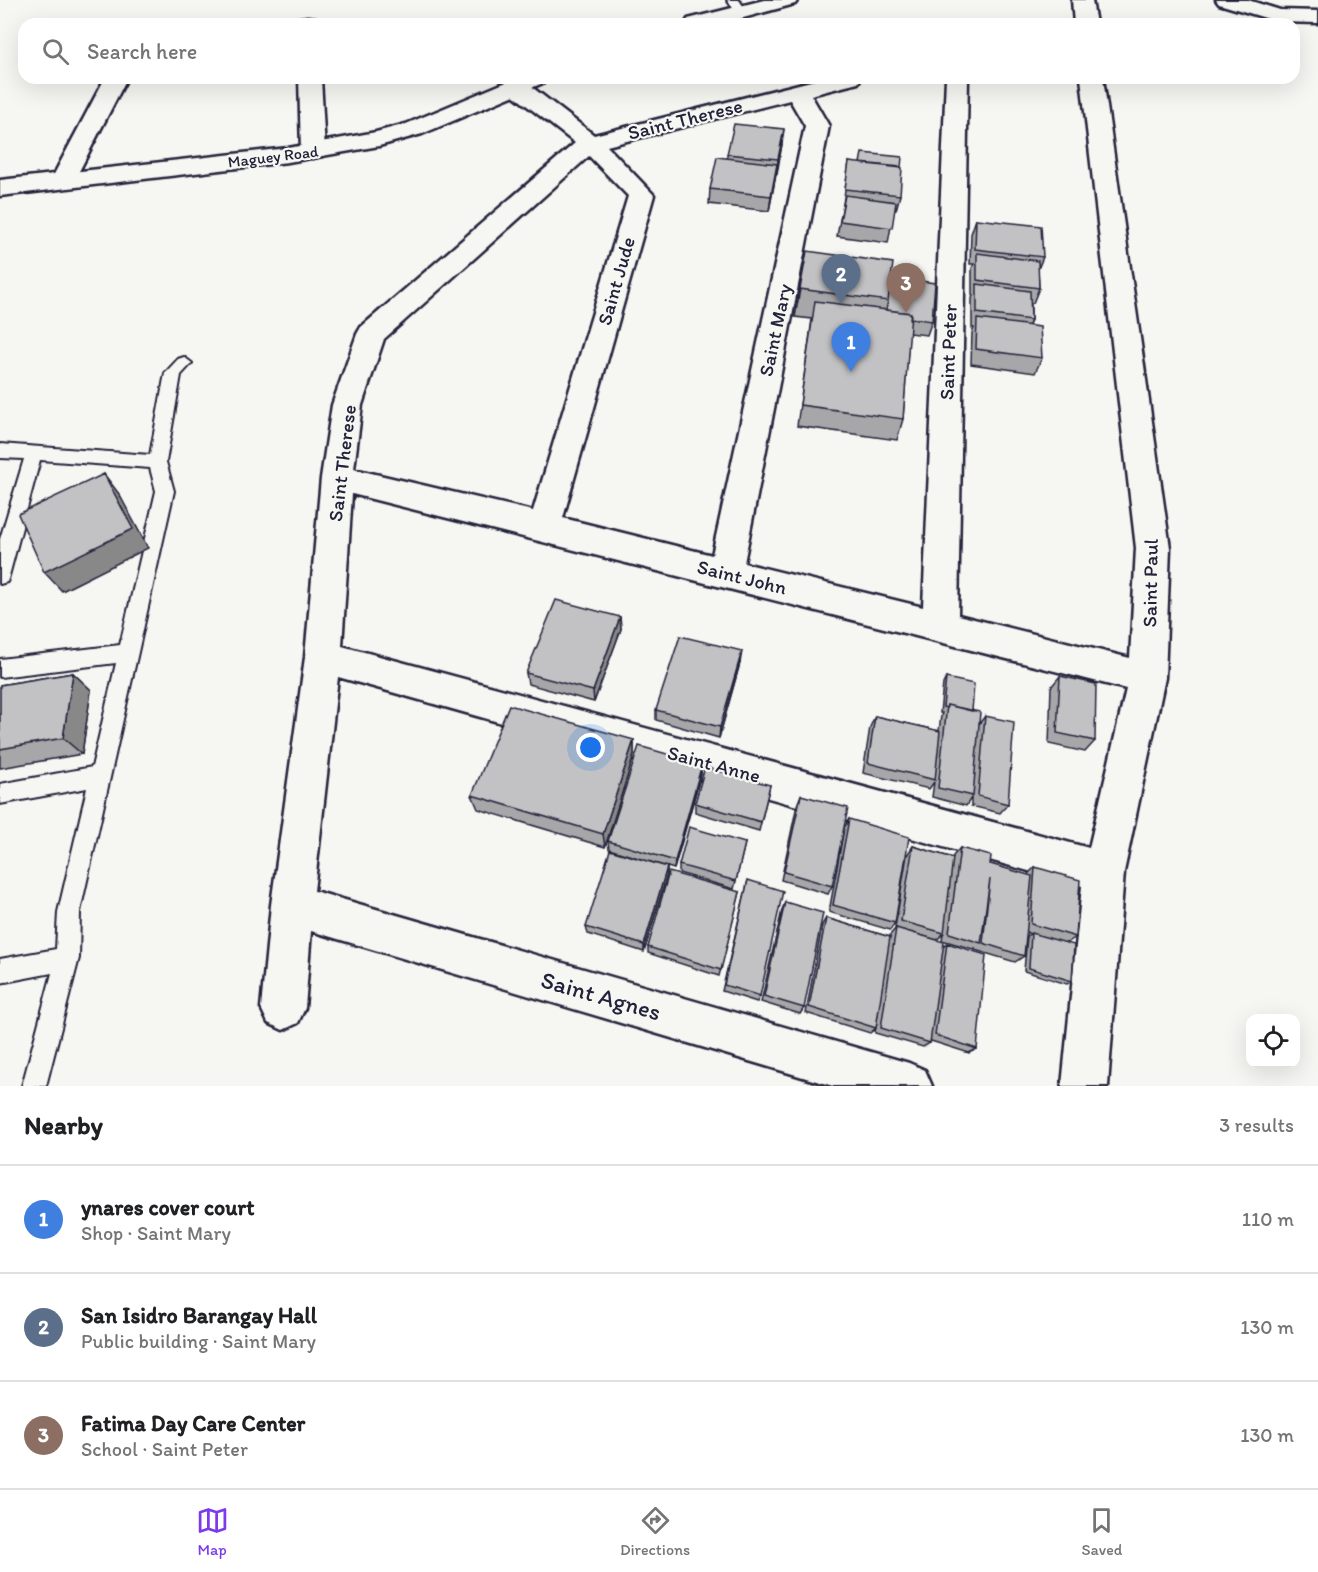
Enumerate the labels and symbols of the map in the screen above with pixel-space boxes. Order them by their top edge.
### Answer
street label: Saint Therese [625,93,745,145]
street label: Maguey Road [227,141,320,171]
street label: Saint Jude [592,234,640,328]
pin: 2 [822,254,860,304]
pin: 3 [886,264,926,313]
street label: Saint Mary [754,281,797,378]
street label: Saint Peter [934,303,962,400]
pin: 1 [832,322,870,372]
street label: Saint Therese [323,403,361,523]
street label: Saint Paul [1137,538,1163,627]
street label: Saint John [695,554,789,600]
your location [576,733,605,762]
street label: Saint Anne [665,740,763,788]
street label: Saint Agnes [538,965,664,1026]

